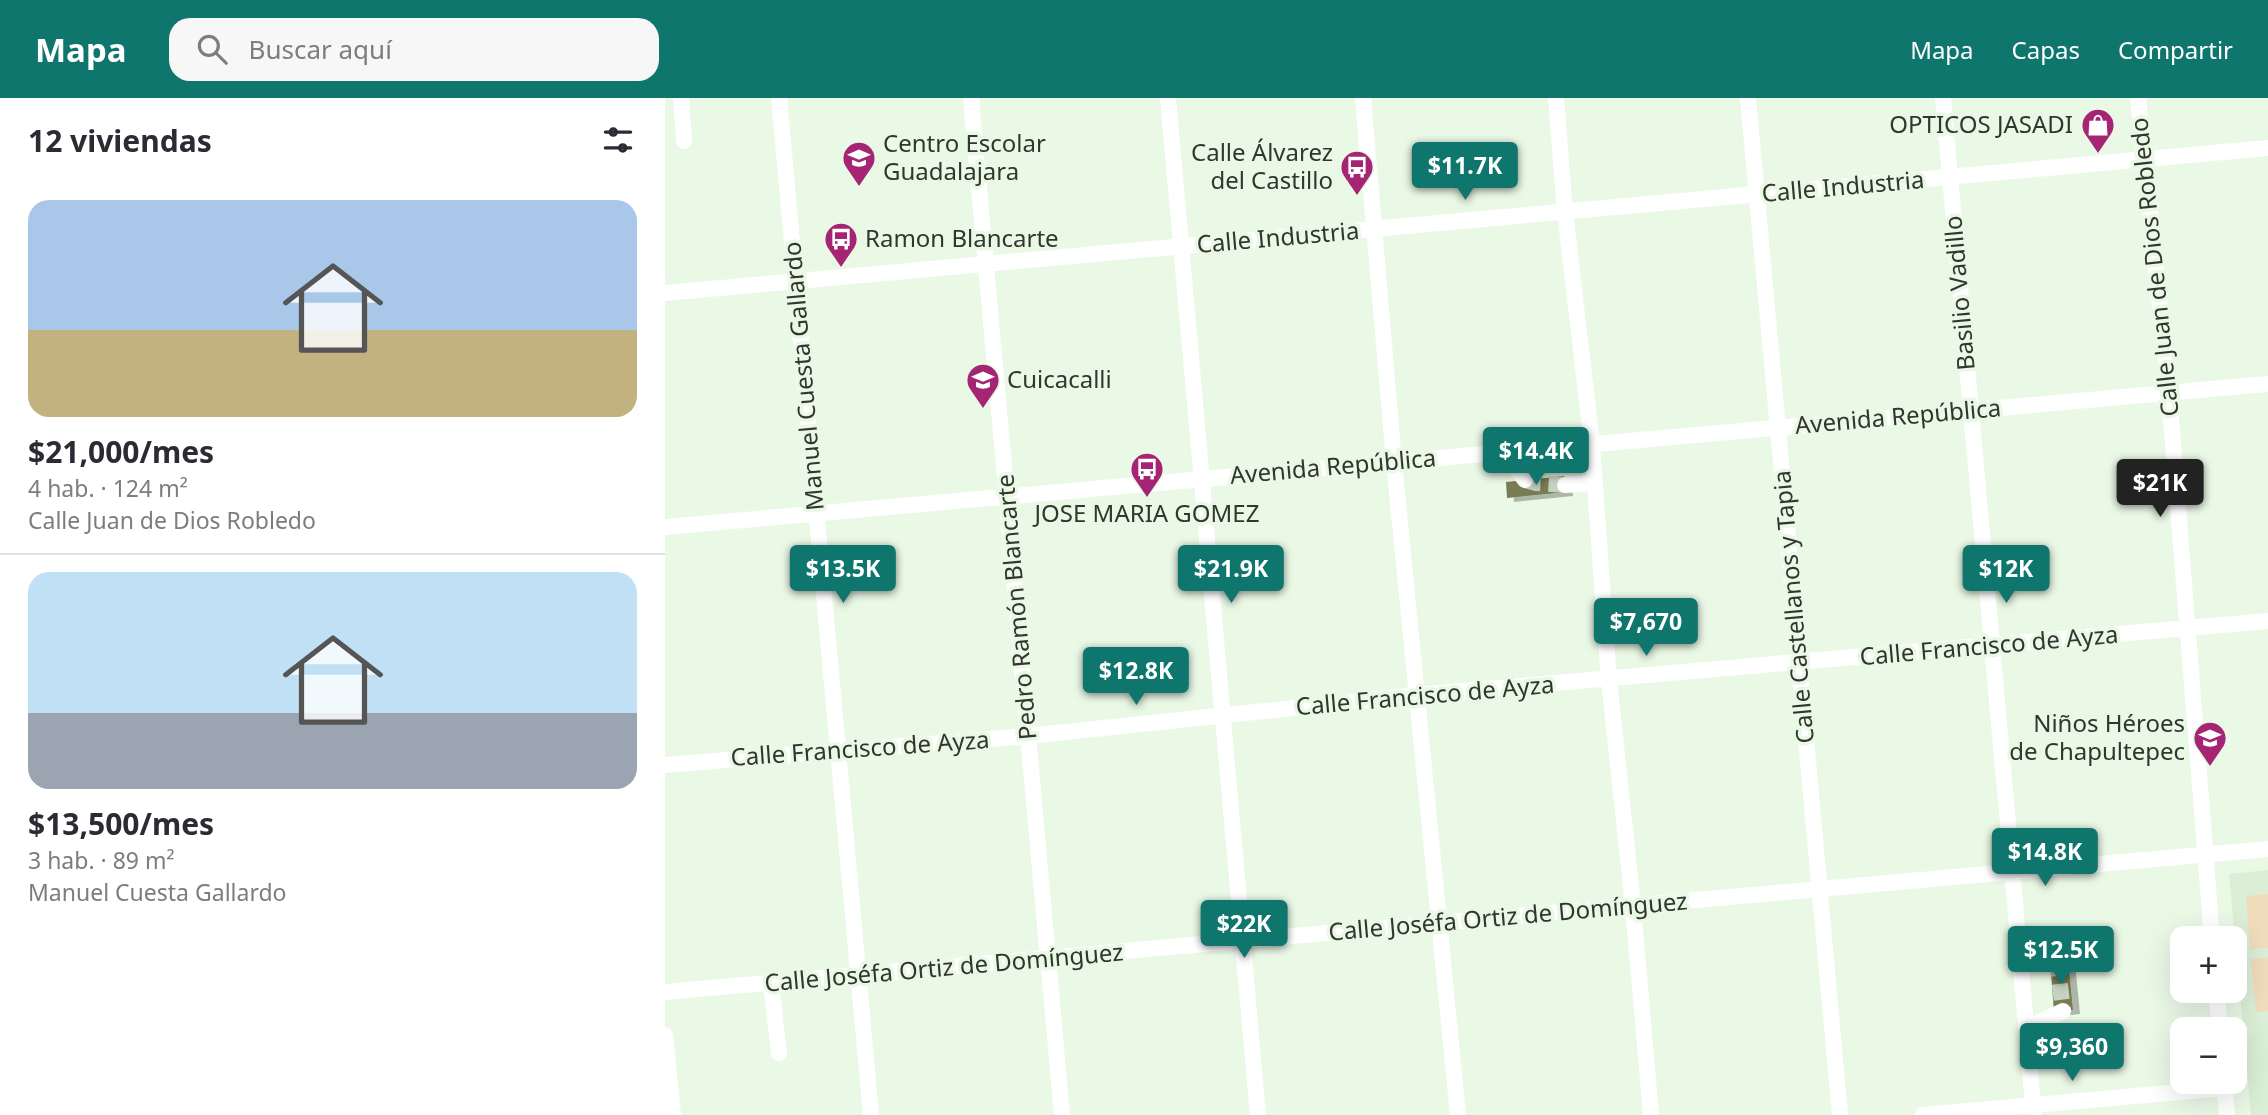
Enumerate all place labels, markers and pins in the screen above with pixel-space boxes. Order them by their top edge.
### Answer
shop icon: OPTICOS JASADI [2079,106,2117,155]
place label: OPTICOS JASADI [1889,107,2073,140]
place label: Centro Escolar Guadalajara [883,126,1046,187]
place label: Calle Álvarez del Castillo [1191,135,1333,196]
school or university icon: Centro Escolar Guadalajara [840,139,878,188]
pin: $11.7K [1408,142,1522,202]
bus stop icon: Calle Álvarez del Castillo [1338,148,1376,197]
bus stop icon: Ramon Blancarte [822,220,860,269]
place label: Ramon Blancarte [865,221,1059,254]
school or university icon: Cuicacalli [964,361,1002,410]
place label: Cuicacalli [1007,362,1112,395]
pin: $14.4K [1479,428,1593,487]
bus stop icon: JOSE MARIA GOMEZ [1128,450,1166,499]
pin: $21K [2119,460,2201,519]
place label: JOSE MARIA GOMEZ [1033,496,1259,529]
pin: $13.5K [786,546,900,605]
pin: $21.9K [1174,546,1288,605]
pin: $12K [1965,546,2047,605]
pin: $7,670 [1589,598,1703,658]
pin: $12.8K [1079,648,1193,707]
place label: Niños Héroes de Chapultepec [2009,706,2185,767]
school or university icon: Niños Héroes de Chapultepec [2191,719,2229,768]
pin: $14.8K [1988,828,2102,888]
pin: $22K [1203,900,1285,960]
pin: $12.5K [2004,926,2118,986]
pin: $9,360 [2015,1024,2129,1083]

